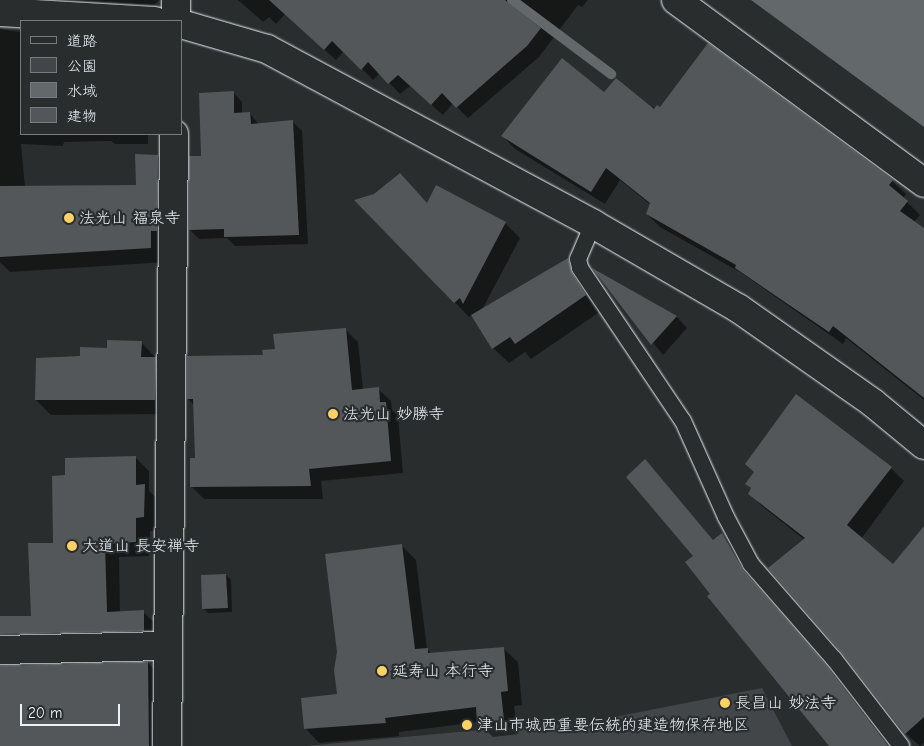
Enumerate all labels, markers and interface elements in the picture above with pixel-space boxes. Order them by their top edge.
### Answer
legend [20,20,182,135]
text: 道路 [67,32,97,50]
text: 公園 [67,57,97,75]
text: 水域 [67,82,97,100]
text: 建物 [67,107,97,125]
place label: 法光山 福泉寺 [79,208,180,228]
marker: 法光山 福泉寺 [63,212,75,224]
place label: 法光山 妙勝寺 [343,404,444,424]
marker: 法光山 妙勝寺 [327,408,339,420]
place label: 大道山 長安禅寺 [82,536,199,556]
marker: 大道山 長安禅寺 [66,540,78,552]
place label: 延寿山 本行寺 [392,661,493,681]
marker: 延寿山 本行寺 [376,665,388,677]
place label: 長昌山 妙法寺 [735,693,836,713]
scale bar [22,694,122,726]
marker: 長昌山 妙法寺 [719,697,731,709]
text: 20 m [28,704,62,722]
place label: 津山市城西重要伝統的建造物保存地区 [477,715,749,735]
marker: 津山市城西重要伝統的建造物保存地区 [461,719,473,731]

